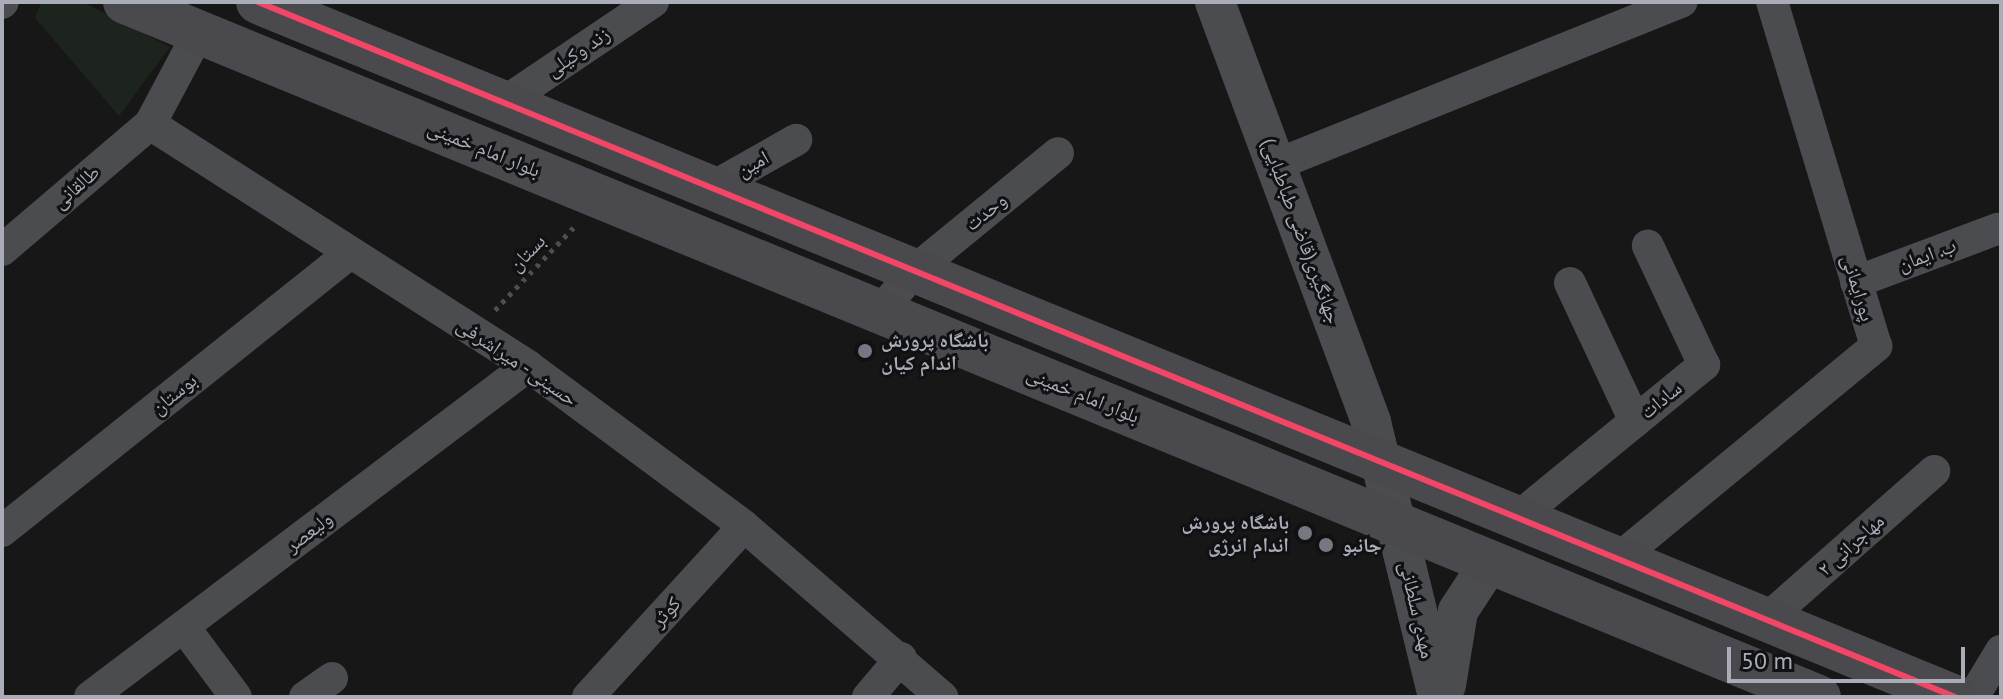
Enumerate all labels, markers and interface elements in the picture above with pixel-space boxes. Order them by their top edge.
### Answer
street label: زند وکیلی [542,22,614,82]
street label: بلوار امام خمینی [424,116,544,182]
street label: جهانگیری(قاضی طباطبایی) [1256,135,1346,327]
street label: امین [733,146,773,182]
street label: طالقانی [48,160,104,214]
street label: وحدت [960,188,1012,236]
street label: بستان [504,229,550,277]
street label: ب. ایمان [1894,233,1960,277]
street label: پورایمانی [1837,252,1879,324]
street label: حسینی - میراشرفی [451,312,583,412]
place label: باشگاه پرورش اندام کیان [881,328,988,375]
marker: باشگاه پرورش اندام کیان [856,342,874,360]
street label: بلوار امام خمینی [1023,362,1143,428]
street label: بوستان [146,368,202,420]
street label: سادات [1635,376,1687,424]
street label: ولیعصر [281,507,337,557]
street label: مهاجرانی ۲ [1813,509,1889,581]
place label: باشگاه پرورش اندام انرژی [1182,510,1289,557]
marker: باشگاه پرورش اندام انرژی [1296,524,1314,542]
place label: جانبو [1342,533,1382,557]
marker: جانبو [1317,536,1335,554]
street label: مهدی سلطانی [1394,559,1440,661]
street label: کوثر [646,592,686,632]
scale bar [1731,631,1969,681]
text: 50 m [1741,645,1793,676]

